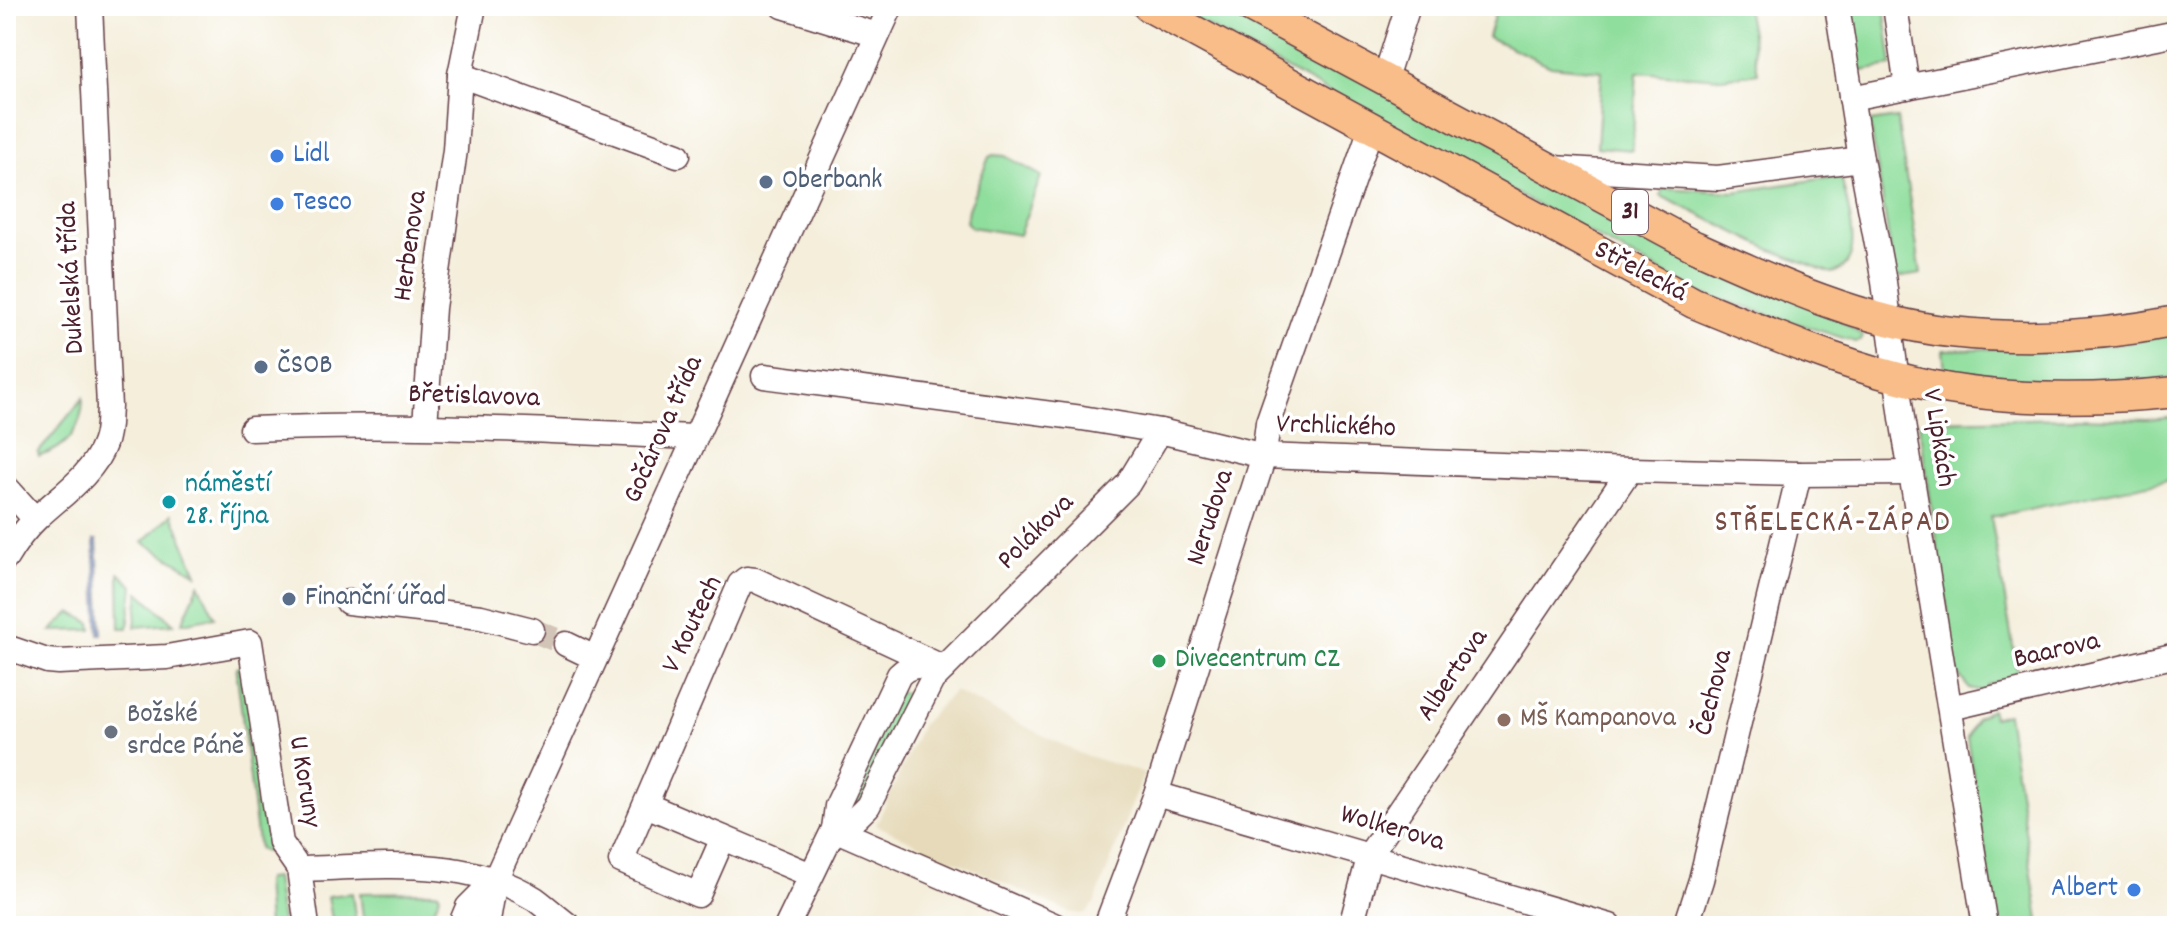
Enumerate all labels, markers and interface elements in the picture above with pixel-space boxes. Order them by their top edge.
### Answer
place label: Lidl [293,136,330,176]
marker: Lidl [268,147,286,165]
place label: Oberbank [782,162,883,202]
marker: Oberbank [757,173,775,191]
place label: Tesco [293,184,352,224]
street label: Herbenova [384,187,440,304]
road number: 31 [1612,190,1648,234]
marker: Tesco [268,195,286,213]
street label: Dukelská třída [49,200,97,355]
street label: Střelecká [1586,232,1694,314]
place label: ČSOB [277,347,333,387]
street label: Gočárova třída [615,349,716,510]
marker: ČSOB [252,358,270,376]
street label: Břetislavova [407,376,541,420]
street label: V Lipkách [1910,386,1964,490]
street label: Vrchlického [1275,406,1397,450]
street label: Nerudova [1178,464,1247,571]
place label: náměstí 28. října [185,466,272,538]
street label: Polákova [989,485,1085,581]
marker: náměstí 28. října [160,493,178,511]
district label: STŘELECKÁ-ZÁPAD [1714,503,1952,546]
street label: V Koutech [653,569,735,681]
place label: Finanční úřad [305,579,446,619]
marker: Finanční úřad [280,590,298,608]
street label: Albertova [1408,621,1500,730]
street label: Baarova [2010,623,2105,681]
place label: Divecentrum CZ [1175,641,1340,681]
street label: Čechova [1685,645,1745,740]
marker: Divecentrum CZ [1150,652,1168,670]
place label: Božské srdce Páně [127,696,244,768]
place label: MŠ Kampanova [1520,700,1677,740]
marker: MŠ Kampanova [1495,711,1513,729]
marker: Božské srdce Páně [102,723,120,741]
street label: U Koruny [276,733,330,831]
street label: Wolkerova [1335,796,1450,864]
place label: Albert [2051,870,2118,910]
marker: Albert [2125,881,2143,899]

